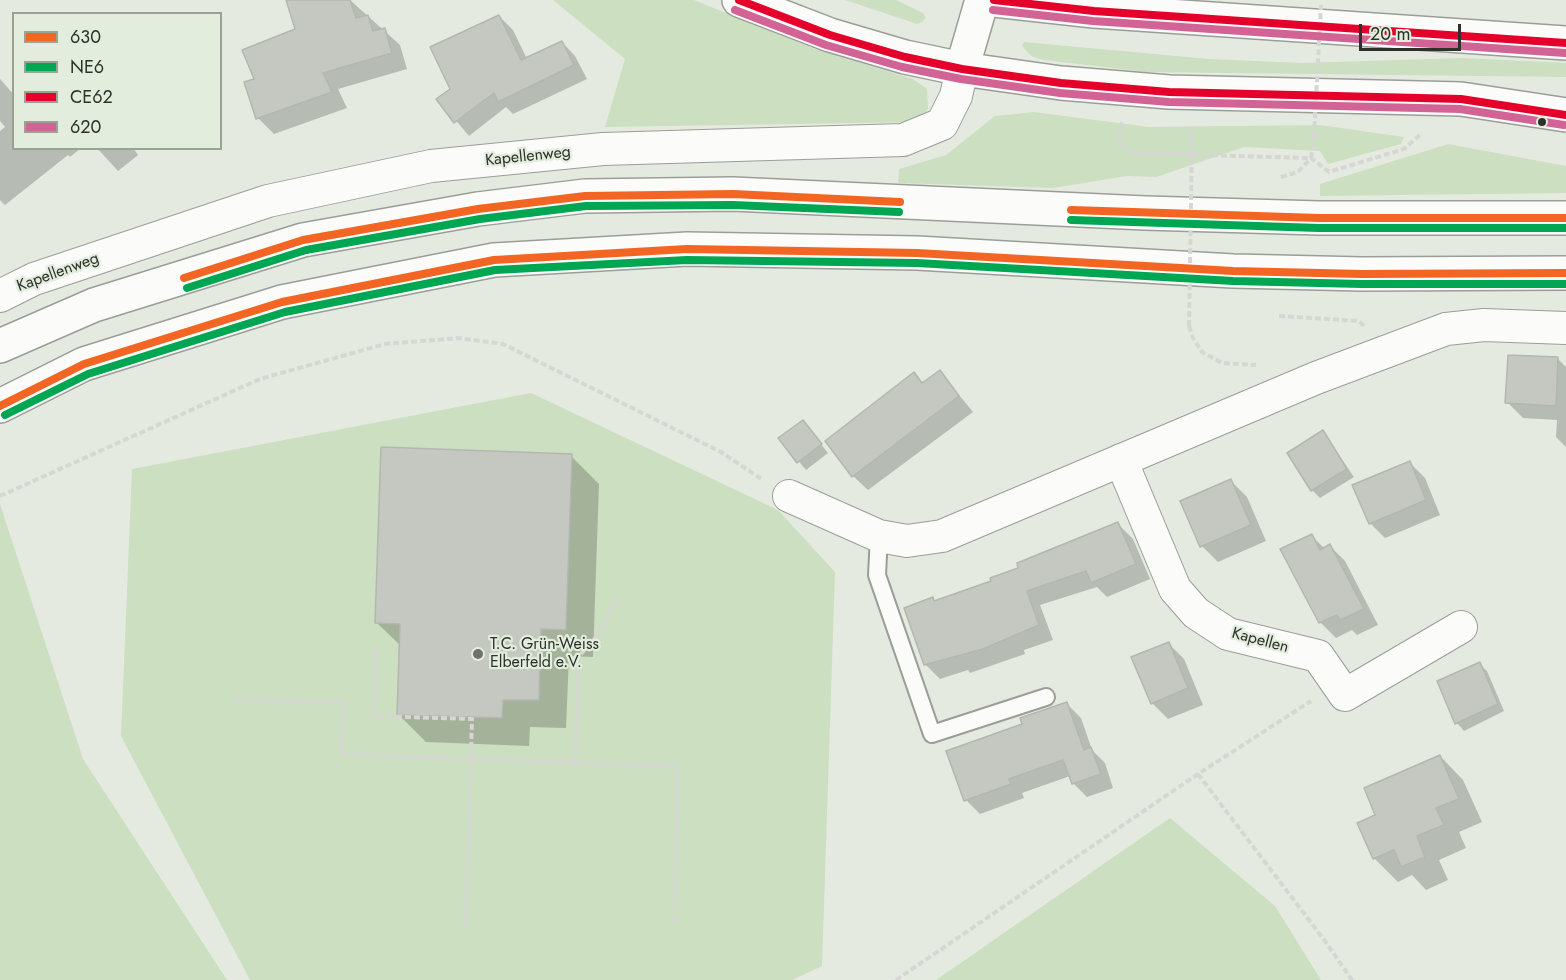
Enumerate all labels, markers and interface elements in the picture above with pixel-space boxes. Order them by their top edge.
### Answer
legend [12,12,222,150]
scale bar [1362,12,1464,50]
text: 20 m [1370,21,1410,47]
text: 630 [70,24,101,50]
text: NE6 [70,54,104,80]
text: CE62 [70,84,113,110]
text: 620 [70,114,101,140]
unlabelled marker [1536,116,1548,128]
street label: Kapellenweg [484,143,572,171]
street label: Kapellenweg [14,249,102,297]
street label: Kapellen [1229,624,1291,658]
place label: T.C. Grün-Weiss Elberfeld e.V. [490,635,599,673]
marker: T.C. Grün-Weiss Elberfeld e.V. [471,647,485,661]

